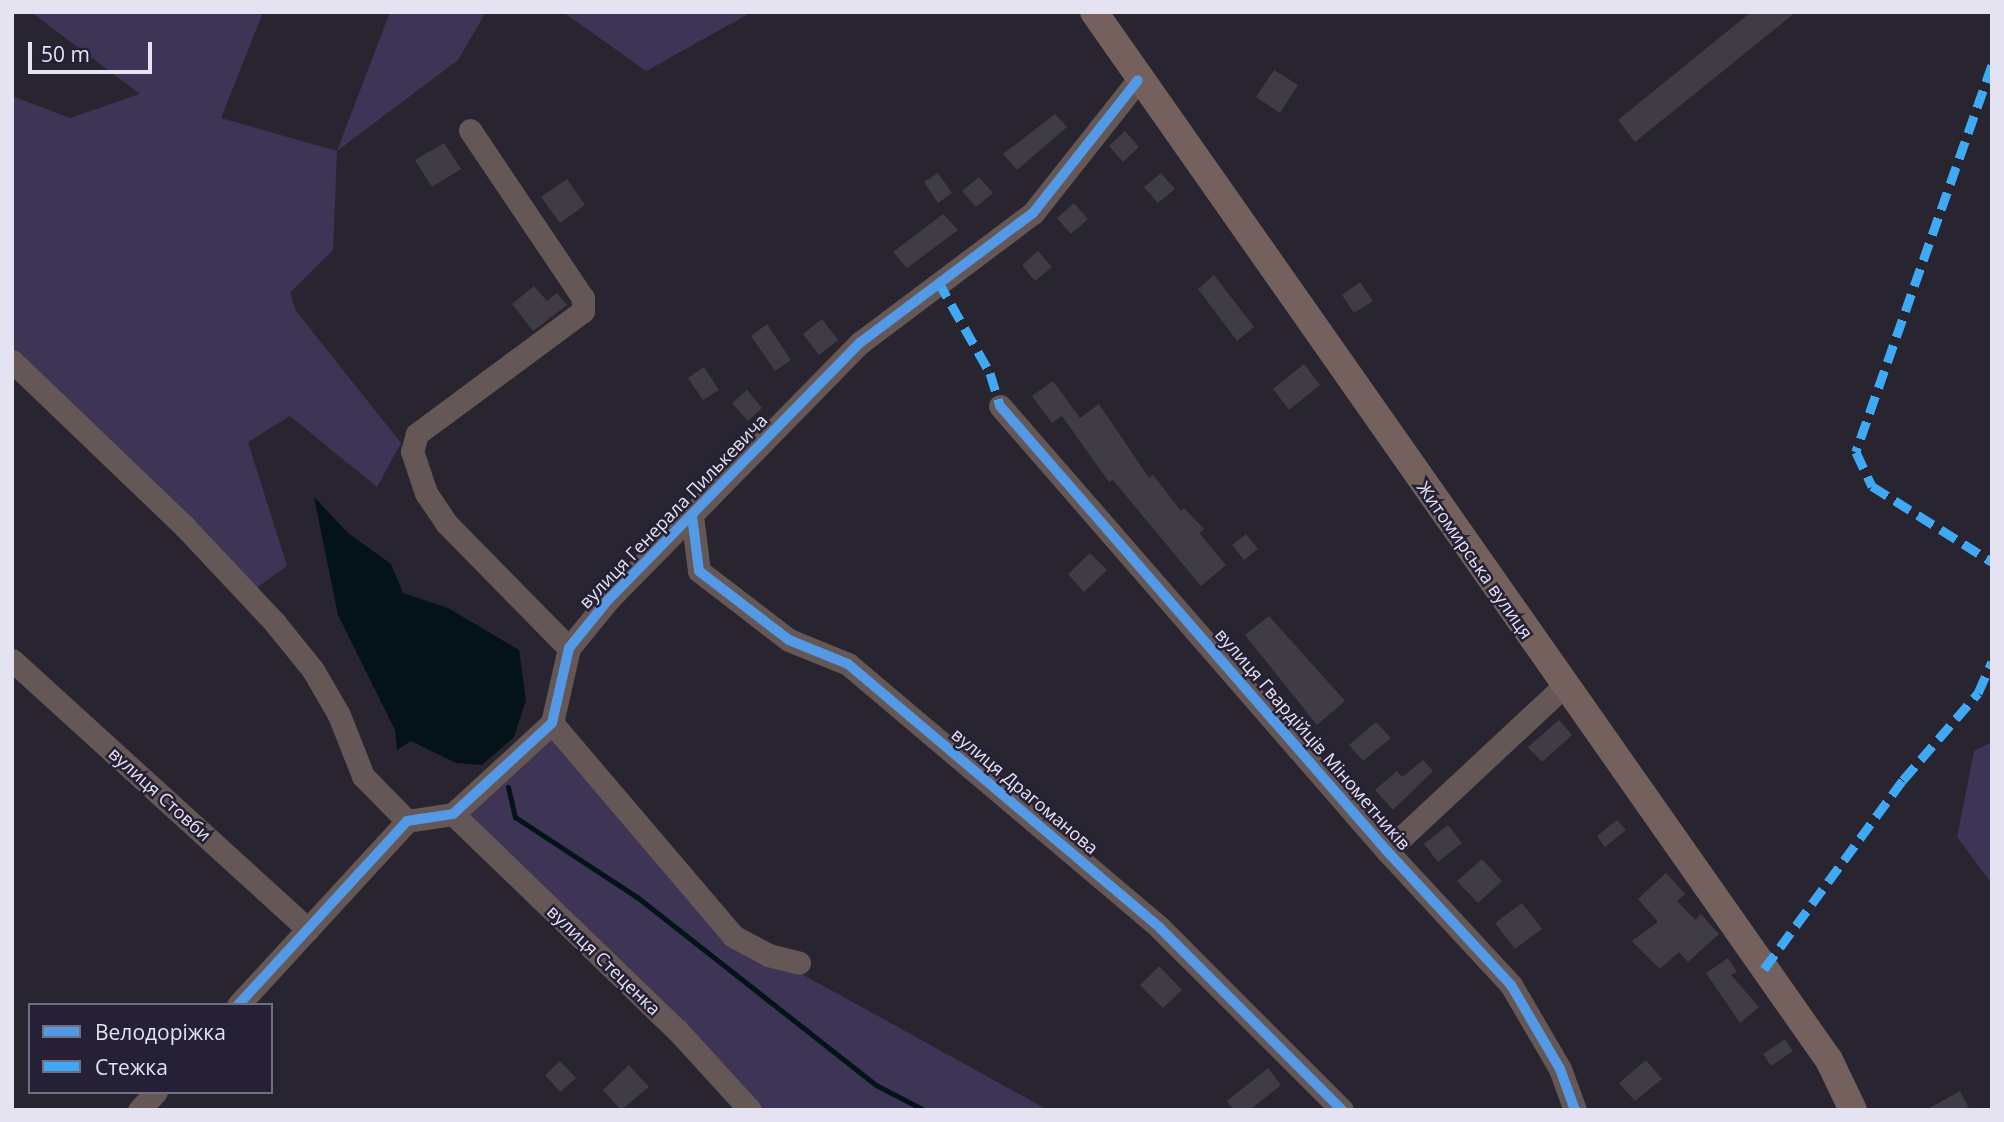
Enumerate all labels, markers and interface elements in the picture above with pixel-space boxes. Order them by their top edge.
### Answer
scale bar [32,28,156,72]
text: 50 m [41,40,90,68]
street label: вулиця Генерала Пилькевича [574,409,772,613]
street label: Житомирська вулиця [1412,477,1538,643]
street label: вулиця Гвардійців Мінометників [1211,624,1415,854]
street label: вулиця Драгоманова [947,723,1103,859]
street label: вулиця Стовби [104,742,216,846]
street label: вулиця Стеценка [543,900,665,1020]
legend [28,1003,273,1094]
text: Велодоріжка [95,1018,226,1046]
text: Стежка [95,1053,168,1081]

